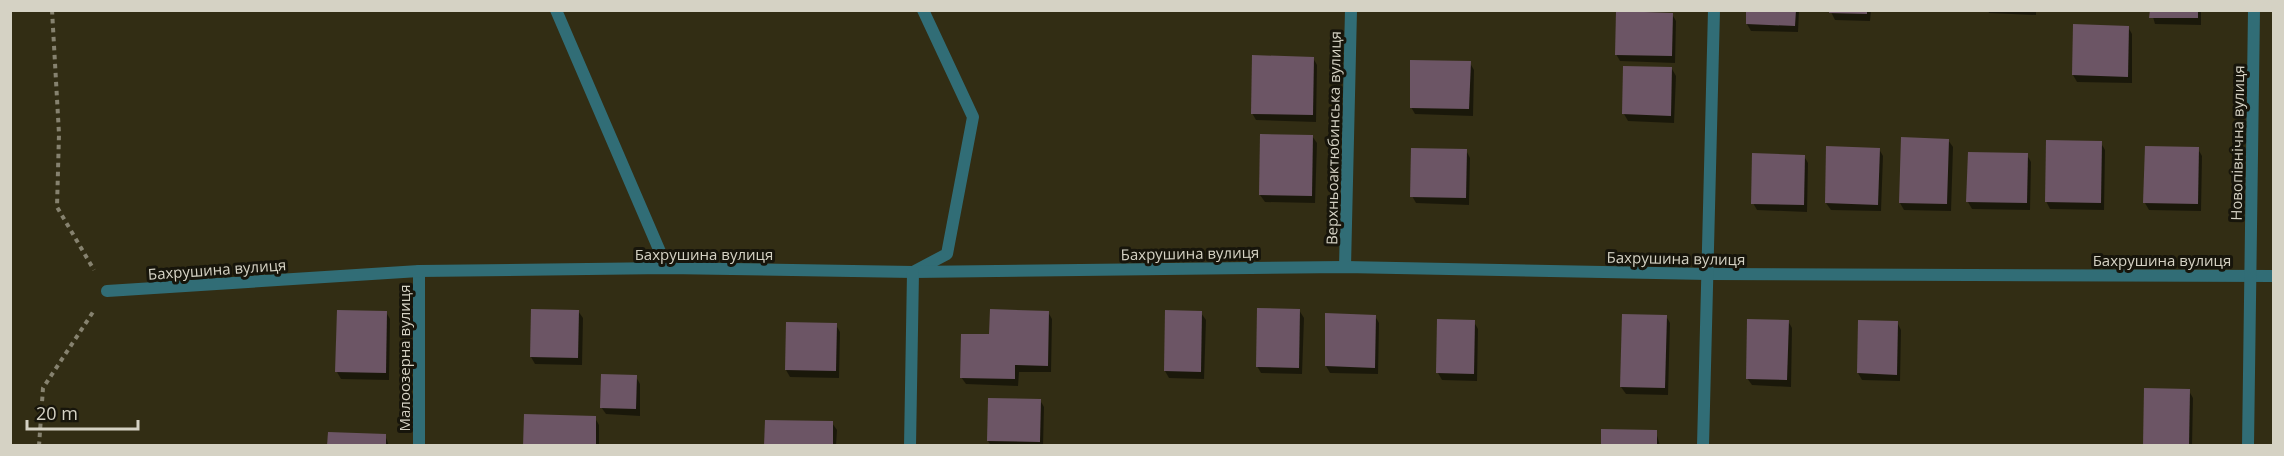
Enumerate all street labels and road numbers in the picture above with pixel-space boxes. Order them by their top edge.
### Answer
street label: Верхньоактюбинська вулиця [1321,31,1345,245]
street label: Новопівнічна вулиця [2226,65,2248,221]
street label: Бахрушина вулиця [1121,242,1259,264]
street label: Бахрушина вулиця [635,244,773,264]
street label: Бахрушина вулиця [1607,247,1745,269]
street label: Бахрушина вулиця [2093,250,2231,270]
street label: Бахрушина вулиця [147,254,287,284]
street label: Малоозерна вулиця [394,285,414,431]

